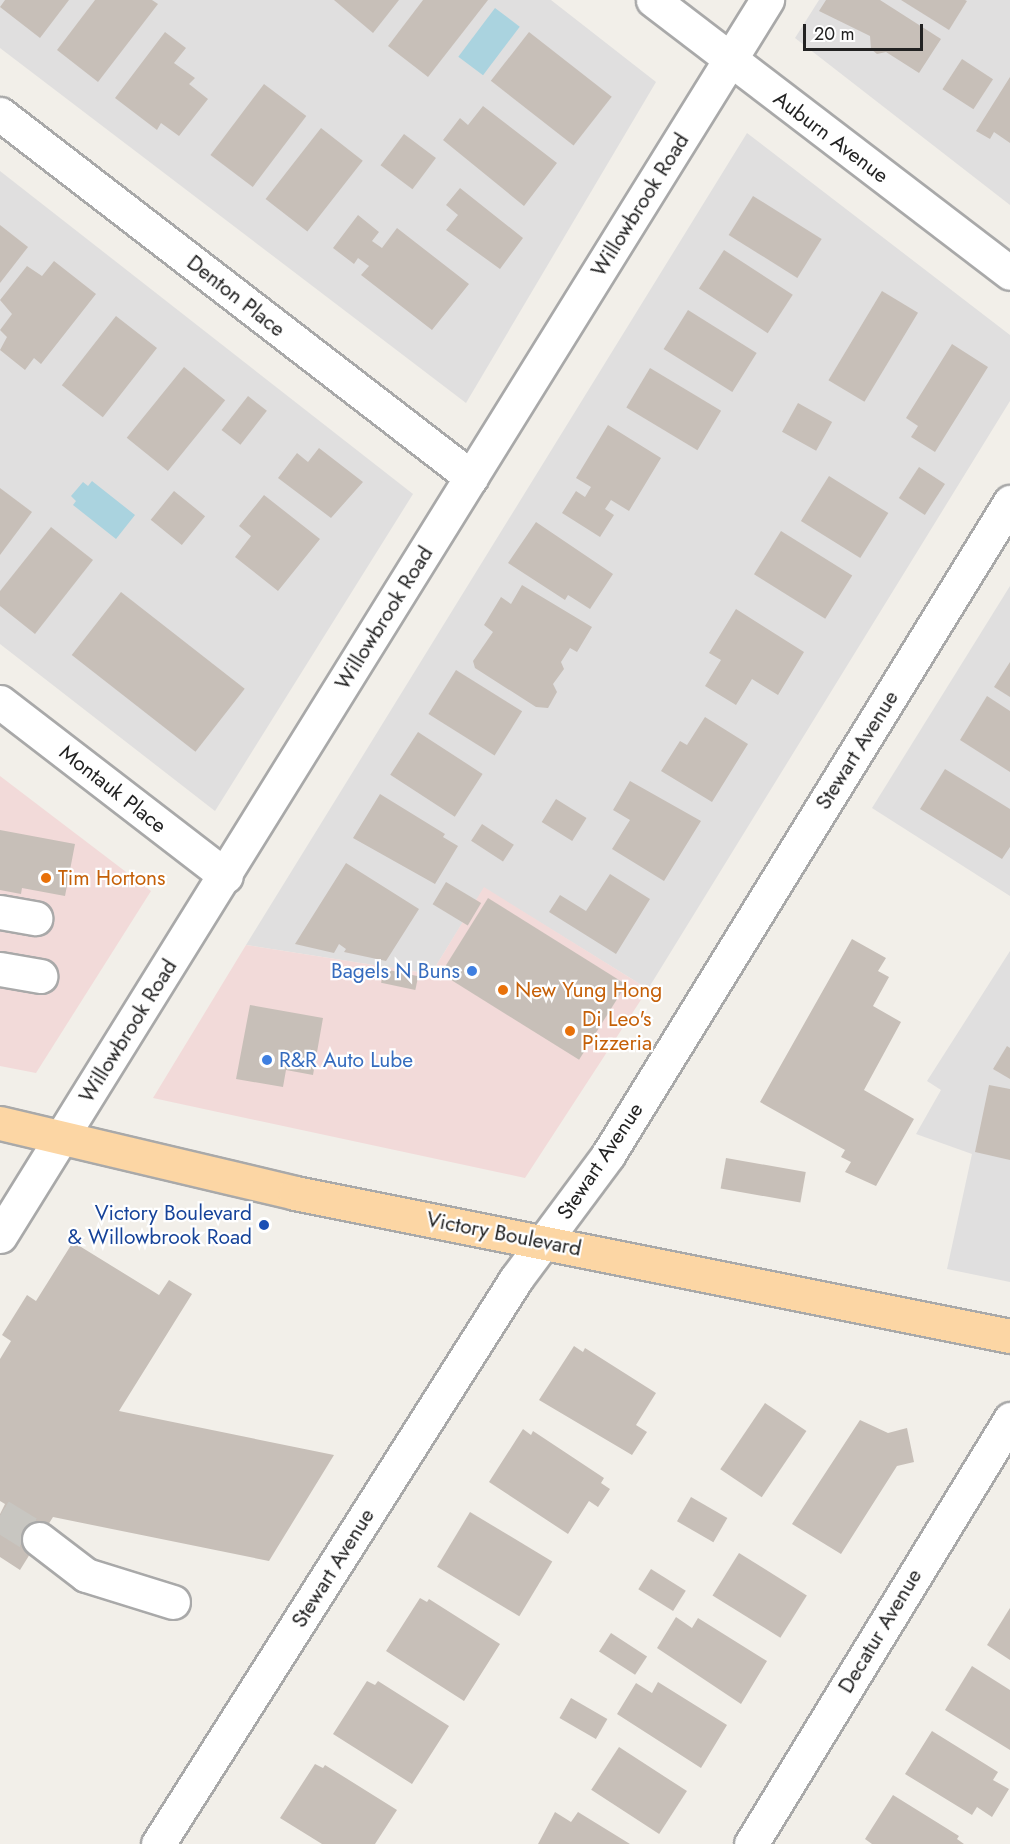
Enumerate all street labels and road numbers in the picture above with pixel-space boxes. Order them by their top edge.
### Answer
street label: Auburn Avenue [769,86,893,188]
street label: Willowbrook Road [586,129,694,281]
street label: Denton Place [182,250,290,342]
street label: Willowbrook Road [330,542,438,694]
street label: Stewart Avenue [810,686,904,814]
street label: Montauk Place [55,740,171,838]
street label: Willowbrook Road [74,955,182,1107]
street label: Stewart Avenue [552,1098,648,1224]
street label: Victory Boulevard [424,1207,584,1261]
street label: Stewart Avenue [286,1504,380,1632]
street label: Decatur Avenue [833,1564,927,1698]

